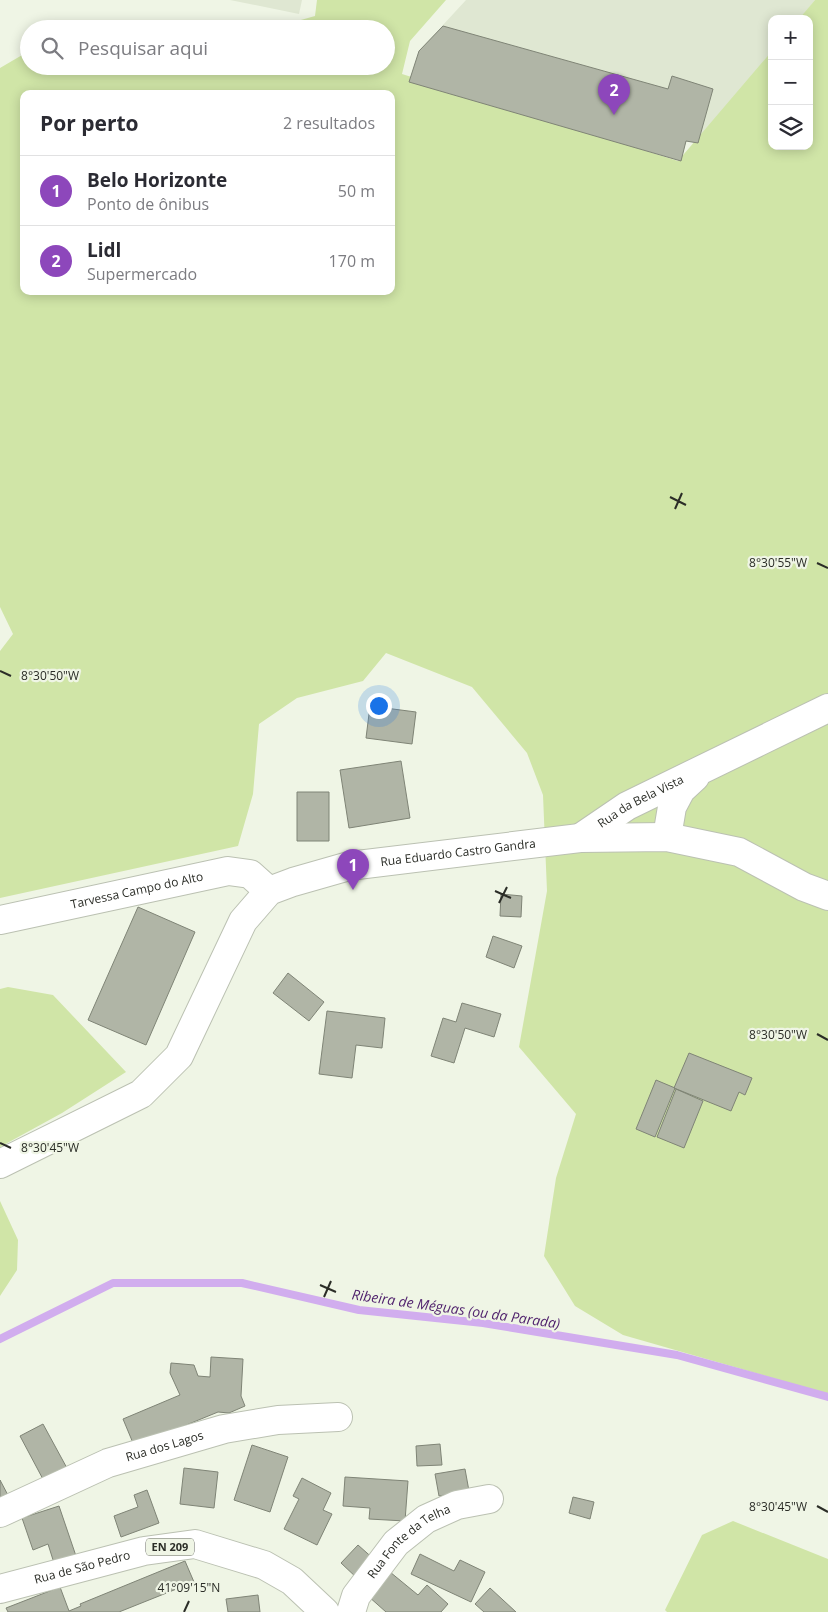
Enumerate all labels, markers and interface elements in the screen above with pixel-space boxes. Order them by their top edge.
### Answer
map controls [768,15,813,150]
button: + [768,15,813,60]
search box [20,20,395,75]
icon: search [38,34,66,62]
text: Pesquisar aqui [78,35,208,61]
button: − [768,60,813,105]
pin: 2 [598,74,630,115]
button: layers [768,105,813,150]
text: Por perto [40,109,139,137]
text: 2 resultados [283,112,375,134]
text: Belo Horizonte [87,167,227,193]
text: 1 [51,180,61,202]
text: 50 m [338,180,375,202]
text: Ponto de ônibus [87,193,209,215]
text: Lidl [87,237,121,263]
text: 2 [51,250,61,272]
text: 170 m [329,250,375,272]
text: Supermercado [87,263,197,285]
text: 8°30'55"W [749,554,807,571]
text: 8°30'50"W [21,667,79,684]
your location [366,693,392,719]
street label: Rua da Bela Vista [594,771,686,832]
street label: Rua Eduardo Castro Gandra [379,834,537,870]
pin: 1 [337,849,369,890]
street label: Tarvessa Campo do Alto [69,868,205,913]
text: 8°30'50"W [749,1026,807,1043]
text: 8°30'45"W [21,1139,79,1156]
water label: Ribeira de Méguas (ou da Parada) [351,1284,561,1333]
street label: Rua dos Lagos [124,1426,206,1465]
text: 8°30'45"W [749,1498,807,1515]
street label: Rua Fonte da Telha [363,1500,453,1582]
road number: EN 209 [146,1538,194,1555]
street label: Rua de São Pedro [32,1546,132,1588]
text: 41°09'15"N [158,1579,220,1596]

